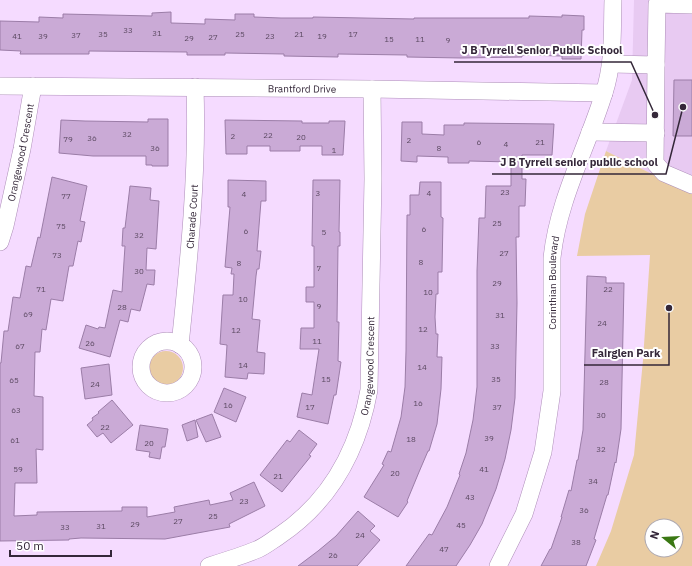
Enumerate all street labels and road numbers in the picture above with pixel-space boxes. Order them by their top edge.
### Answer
street label: Brantford Drive [268,82,337,96]
street label: Orangewood Crescent [5,102,37,203]
street label: Charade Court [183,183,201,249]
street label: Corinthian Boulevard [546,235,562,330]
street label: Orangewood Crescent [358,316,377,417]

